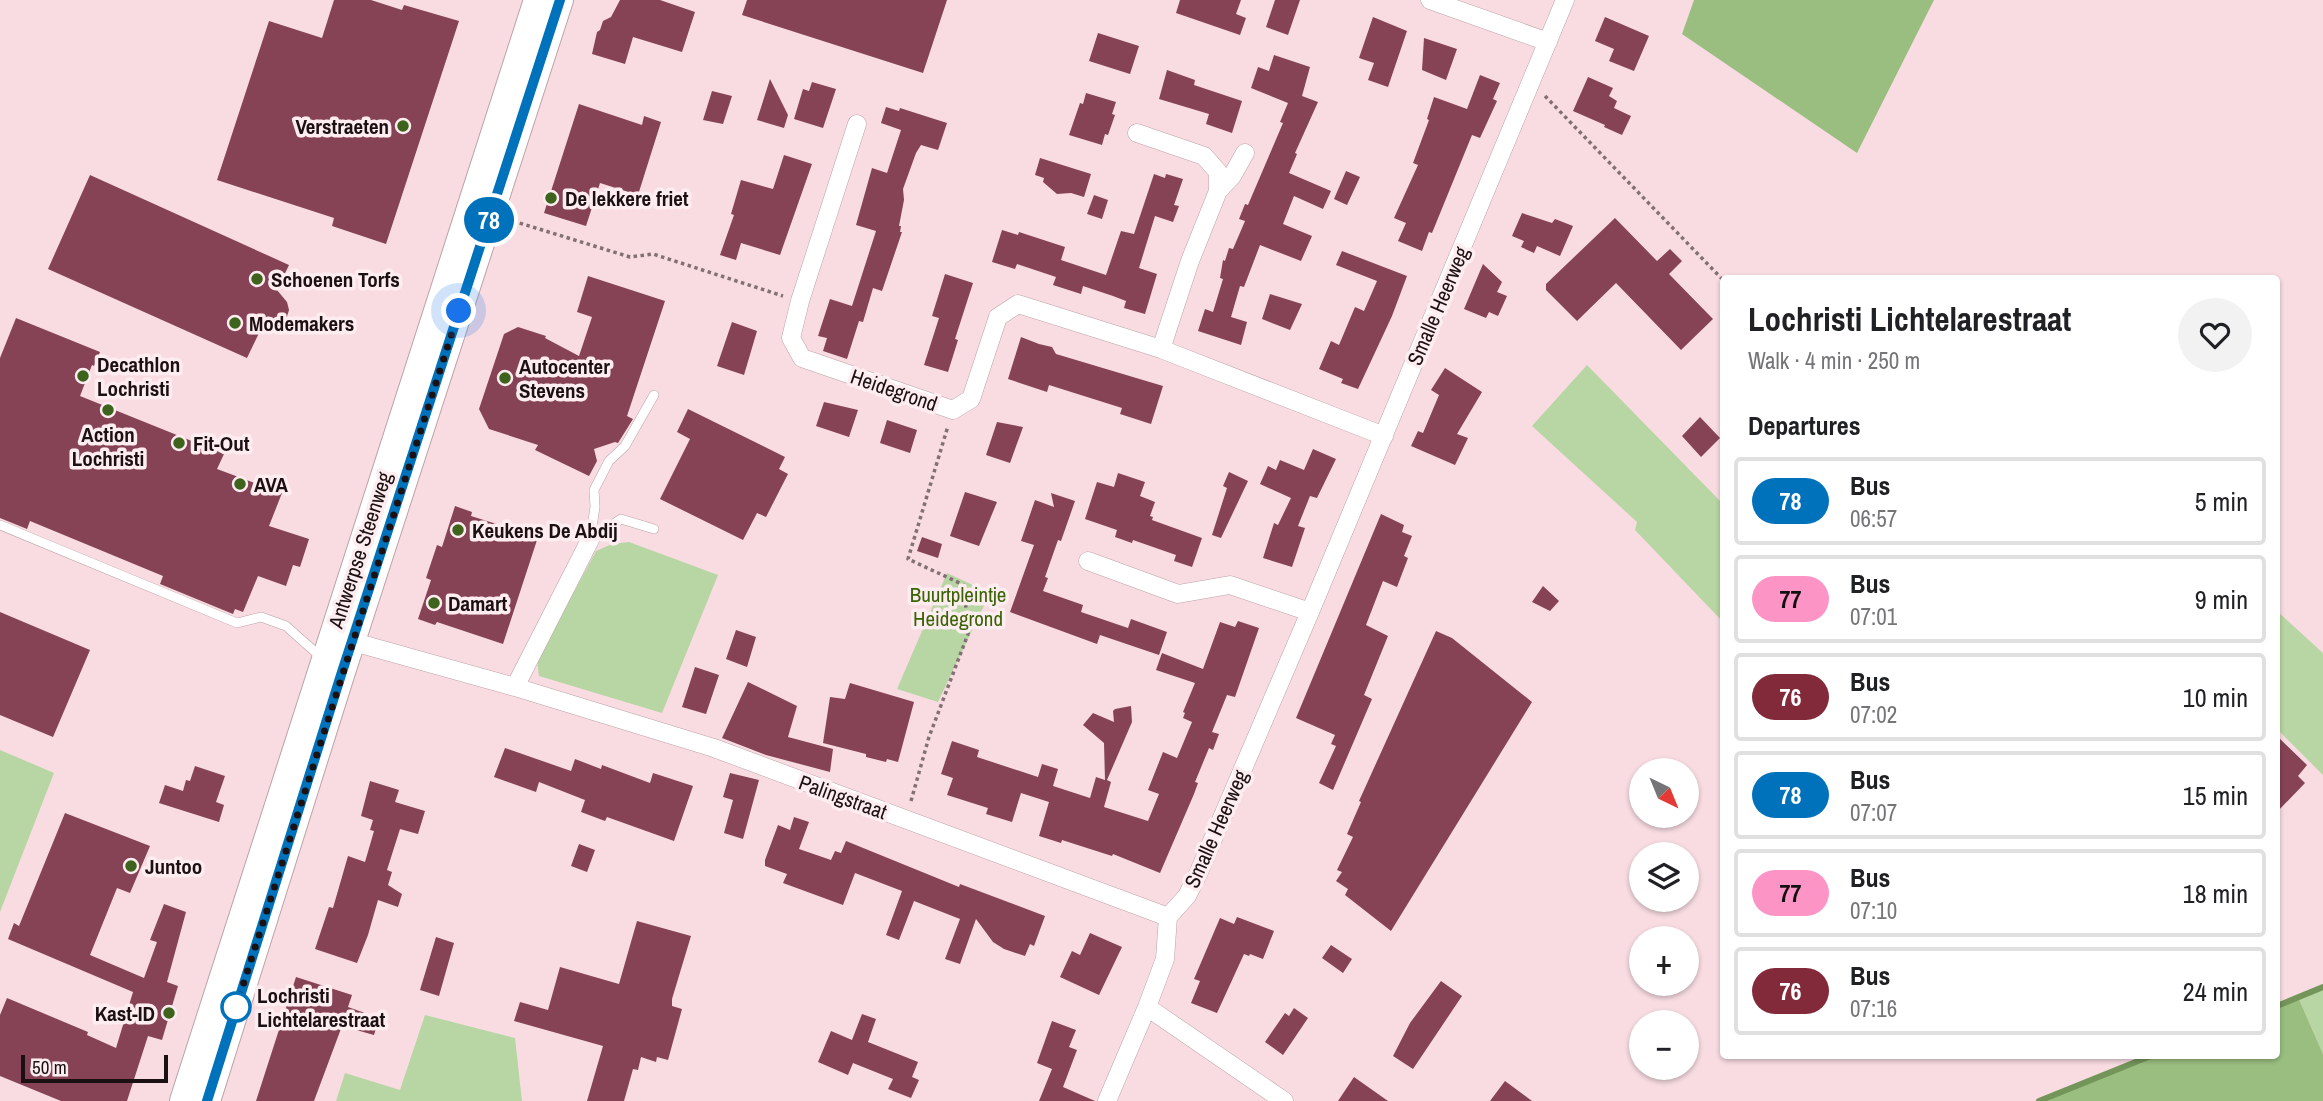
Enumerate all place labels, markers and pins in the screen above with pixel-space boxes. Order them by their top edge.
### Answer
place label: Verstraeten [296,112,389,141]
marker: Verstraeten [395,118,411,134]
place label: De lekkere friet [565,184,689,213]
marker: De lekkere friet [543,190,559,206]
place label: Schoenen Torfs [271,265,400,294]
marker: Schoenen Torfs [249,271,265,287]
place label: Modemakers [249,309,354,338]
marker: Modemakers [227,315,243,331]
place label: Decathlon Lochristi [97,350,180,403]
place label: Autocenter Stevens [519,352,610,405]
marker: Decathlon Lochristi [75,368,91,384]
marker: Autocenter Stevens [497,370,513,386]
marker: Action Lochristi [100,402,116,418]
place label: Action Lochristi [72,420,144,473]
place label: Fit-Out [193,429,250,458]
marker: Fit-Out [171,435,187,451]
place label: AVA [254,470,288,499]
marker: AVA [232,476,248,492]
place label: Keukens De Abdij [472,516,618,545]
marker: Keukens De Abdij [450,522,466,538]
place label: Damart [448,589,508,618]
marker: Damart [426,595,442,611]
place label: Juntoo [145,852,202,881]
marker: Juntoo [123,858,139,874]
place label: Lochristi Lichtelarestraat [257,981,386,1034]
marker: Lochristi Lichtelarestraat [221,992,251,1022]
place label: Kast-ID [95,999,155,1028]
marker: Kast-ID [161,1005,177,1021]

